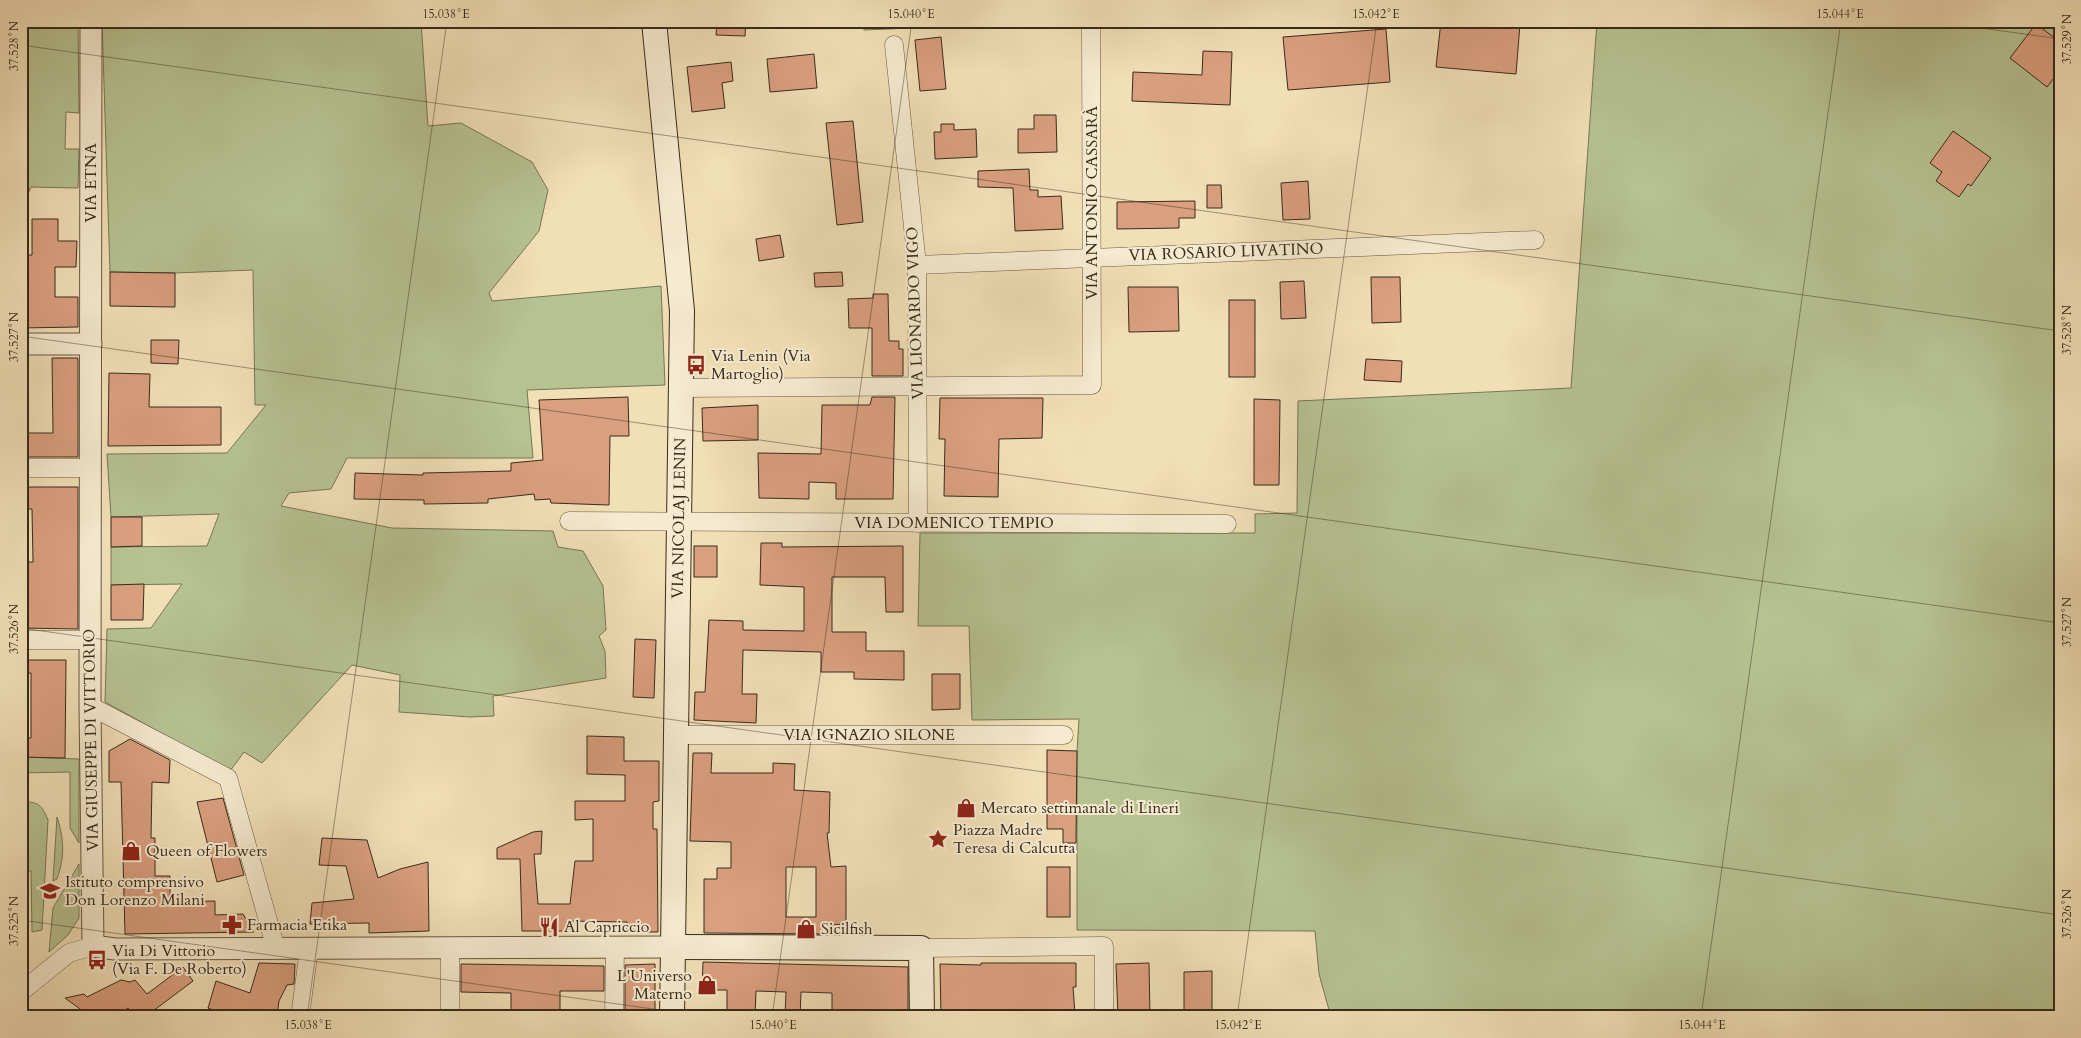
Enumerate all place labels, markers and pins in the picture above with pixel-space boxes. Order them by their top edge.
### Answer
place label: Via Lenin (Via Martoglio) [711,345,811,385]
bus stop icon: Via Lenin (Via Martoglio) [685,354,707,376]
shop icon: Mercato settimanale di Lineri [955,797,977,819]
place label: Mercato settimanale di Lineri [981,797,1179,819]
place label: Piazza Madre Teresa di Calcutta [953,819,1075,859]
place icon: Piazza Madre Teresa di Calcutta [927,828,949,850]
shop icon: Queen of Flowers [120,840,142,862]
place label: Queen of Flowers [146,840,267,862]
place label: Istituto comprensivo Don Lorenzo Milani [65,871,205,911]
school or university icon: Istituto comprensivo Don Lorenzo Milani [39,880,61,902]
pharmacy icon: Farmacia Etika [221,914,243,936]
place label: Farmacia Etika [247,914,347,936]
restaurant icon: Al Capriccio [538,916,560,938]
place label: Al Capriccio [564,916,650,938]
shop icon: Sicilfish [795,918,817,940]
place label: Sicilfish [821,918,873,940]
place label: Via Di Vittorio (Via F. De Roberto) [112,940,247,980]
bus stop icon: Via Di Vittorio (Via F. De Roberto) [86,949,108,971]
place label: L'Universo Materno [617,965,692,1005]
shop icon: L'Universo Materno [696,974,718,996]

